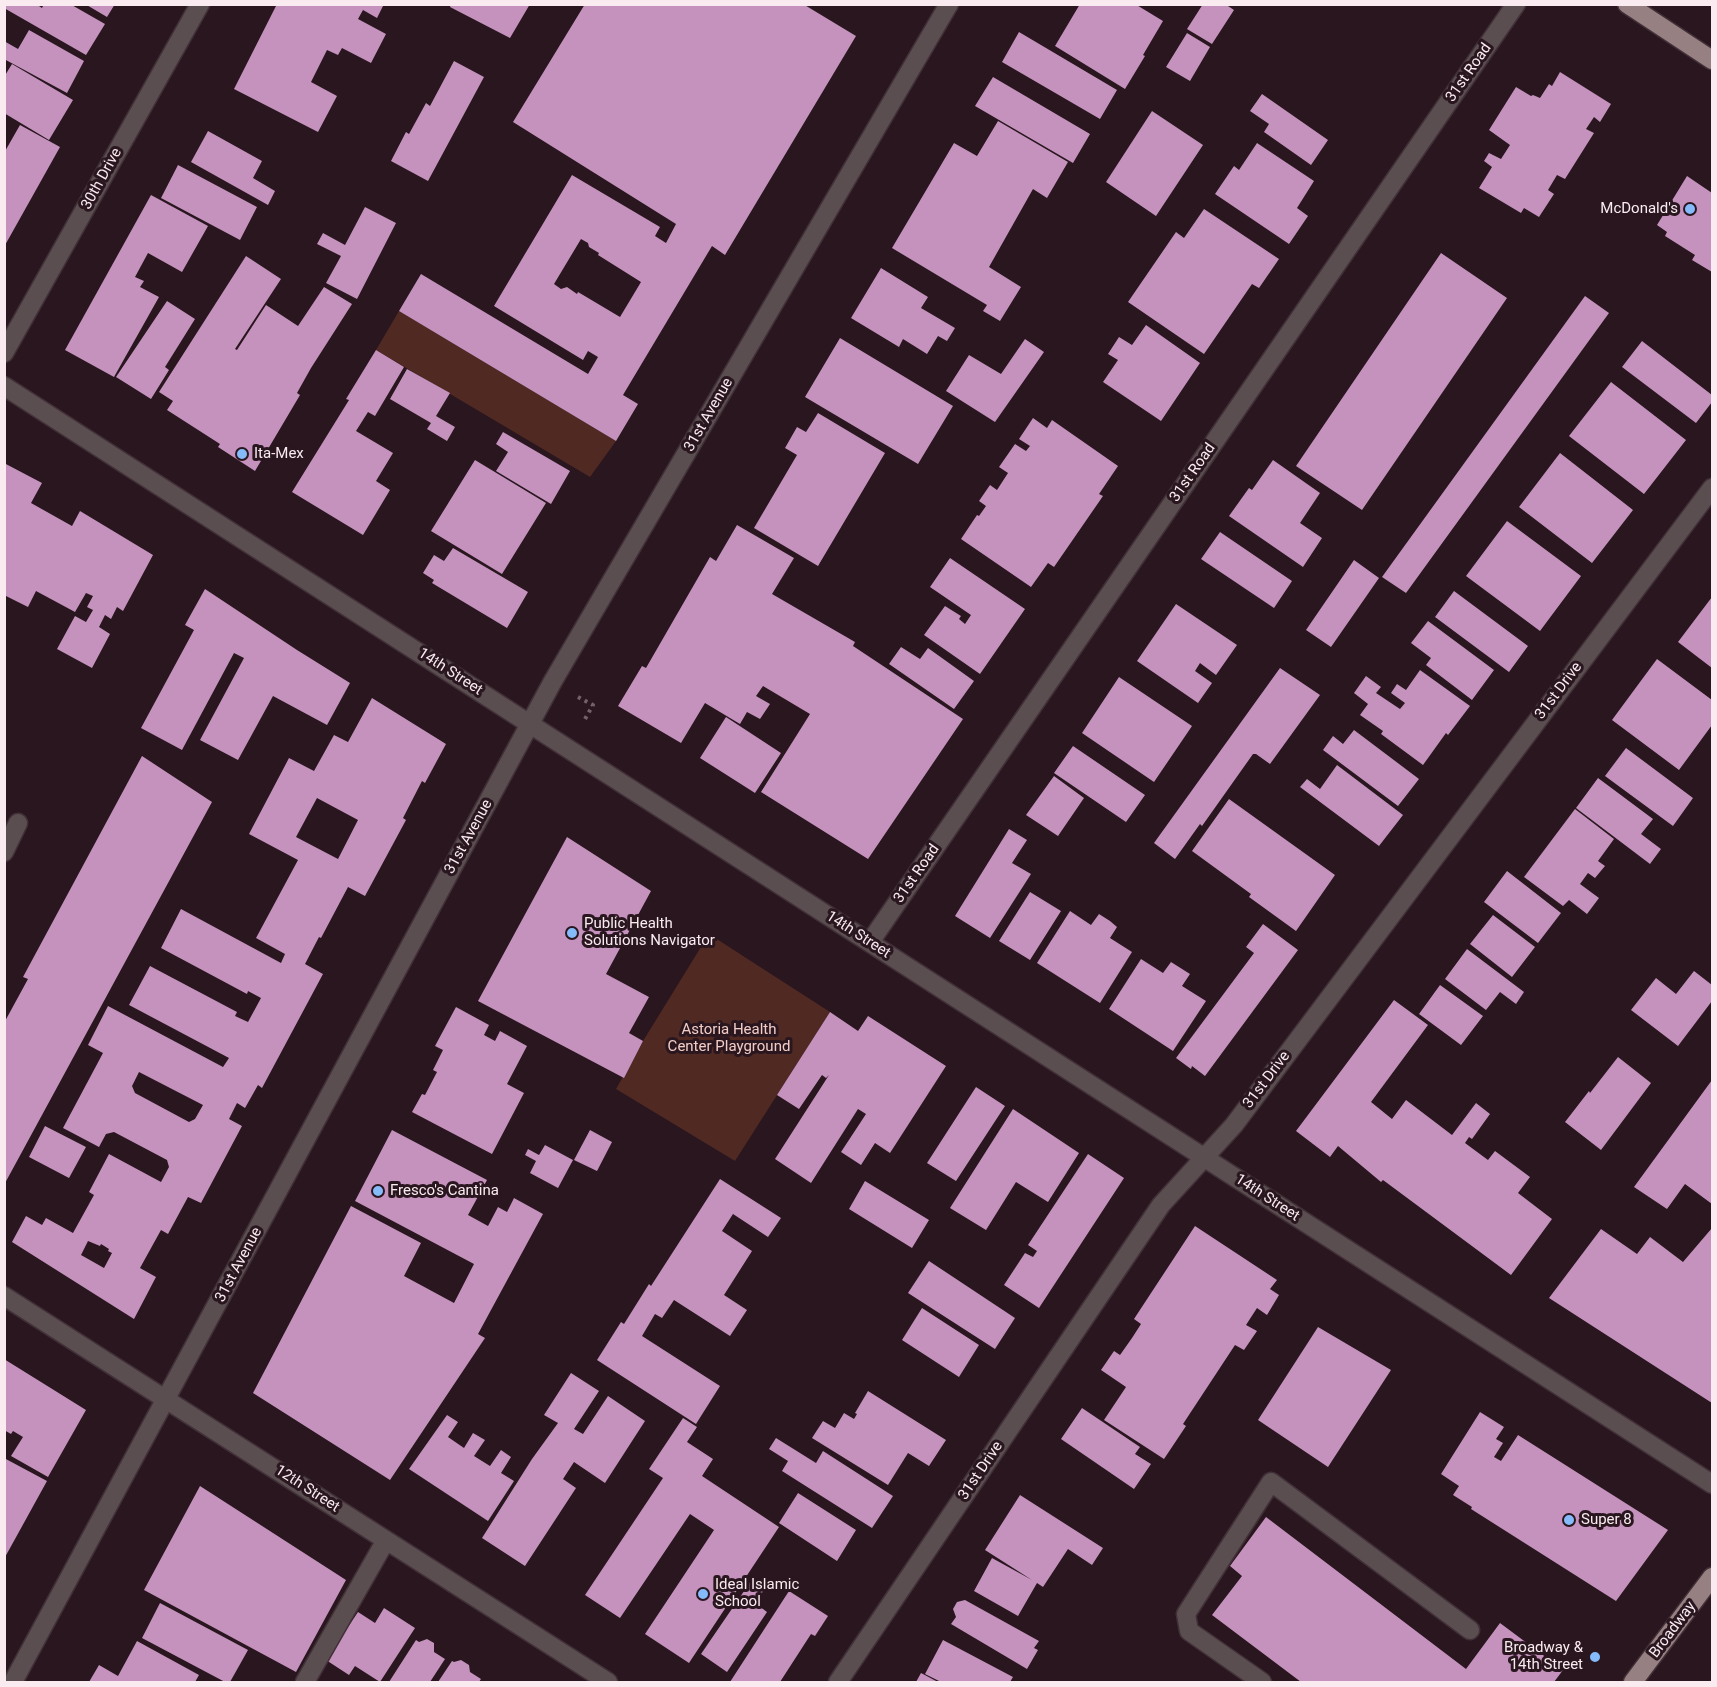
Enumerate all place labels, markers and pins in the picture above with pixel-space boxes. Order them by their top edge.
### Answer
place label: McDonald's [1600,200,1678,218]
marker: McDonald's [1683,202,1697,216]
place label: Ita-Mex [254,445,304,463]
marker: Ita-Mex [235,447,249,461]
place label: Public Health Solutions Navigator [584,915,715,950]
marker: Public Health Solutions Navigator [565,926,579,940]
place label: Fresco's Cantina [390,1182,499,1200]
marker: Fresco's Cantina [371,1184,385,1198]
place label: Super 8 [1581,1511,1632,1529]
marker: Super 8 [1562,1513,1576,1527]
place label: Ideal Islamic School [715,1576,799,1611]
marker: Ideal Islamic School [696,1587,710,1601]
place label: Broadway & 14th Street [1504,1639,1583,1674]
marker: Broadway & 14th Street [1588,1650,1602,1664]

